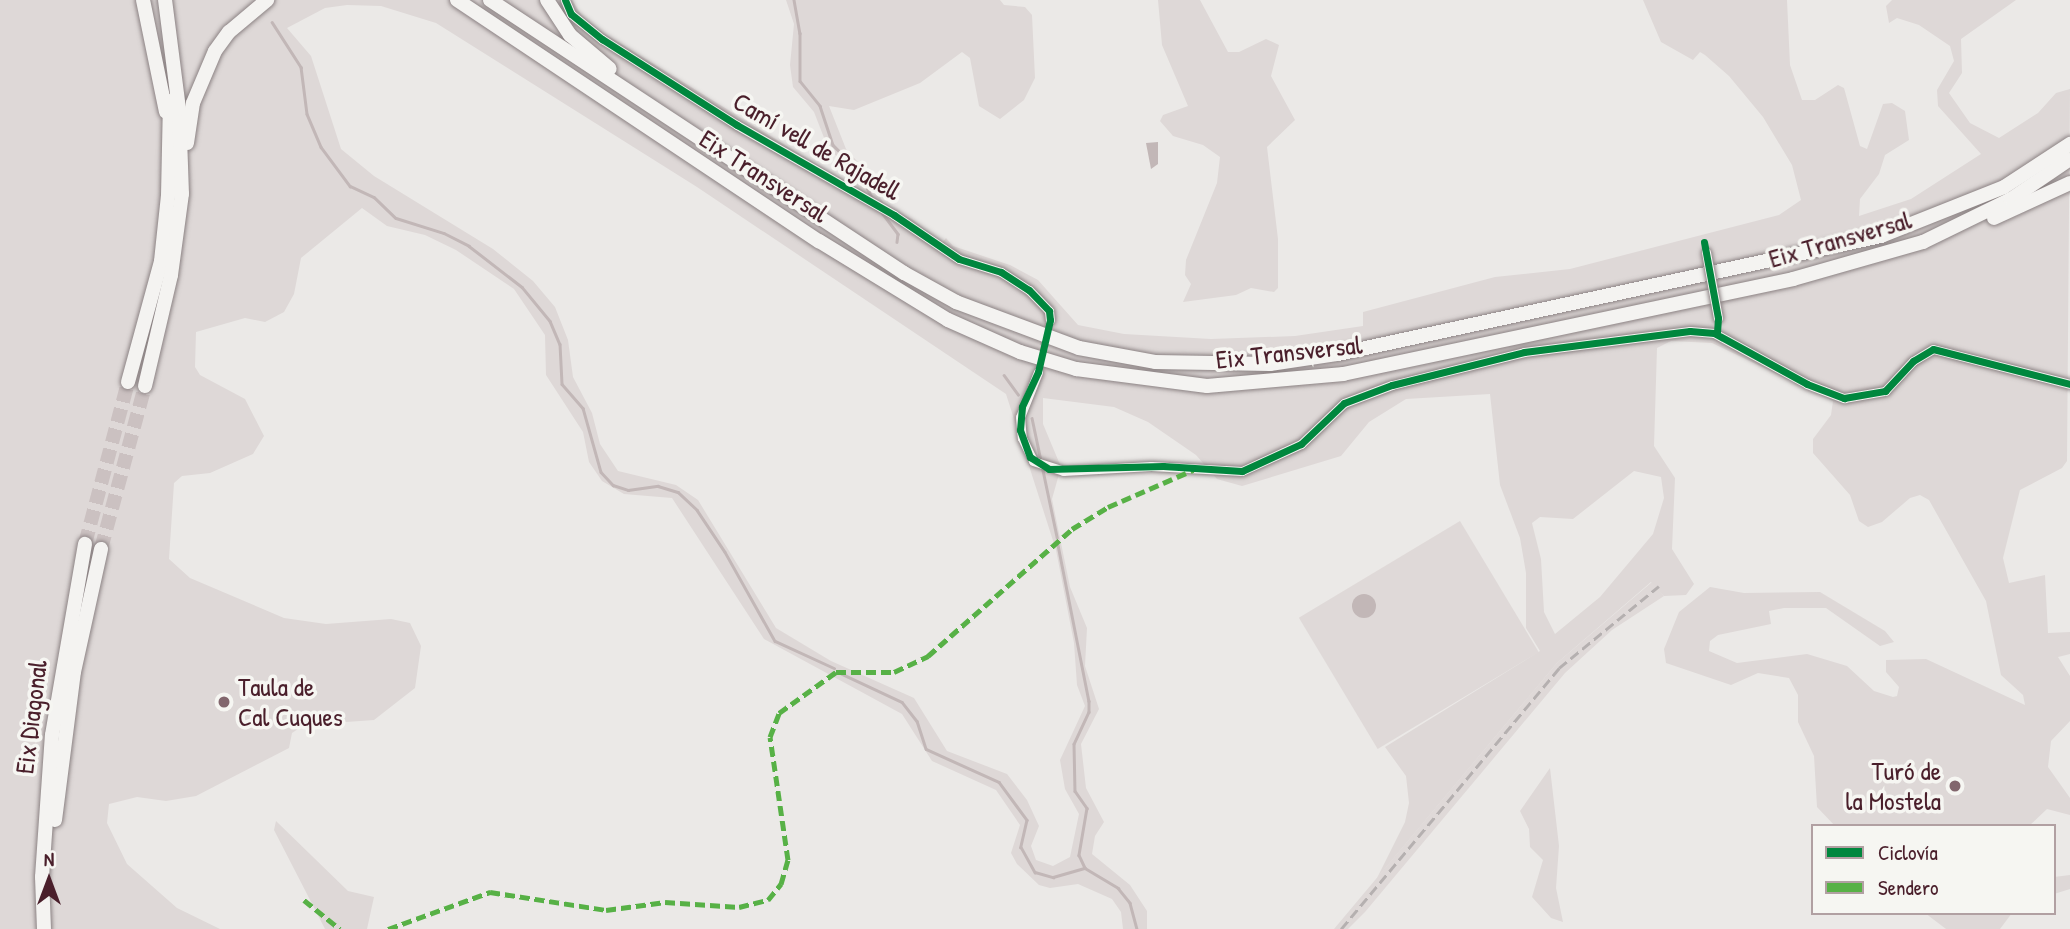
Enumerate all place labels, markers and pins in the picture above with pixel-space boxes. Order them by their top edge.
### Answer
place label: Taula de Cal Cuques [238,671,343,732]
marker: Taula de Cal Cuques [216,694,232,710]
place label: Turó de la Mostela [1846,755,1941,816]
marker: Turó de la Mostela [1947,778,1963,794]

